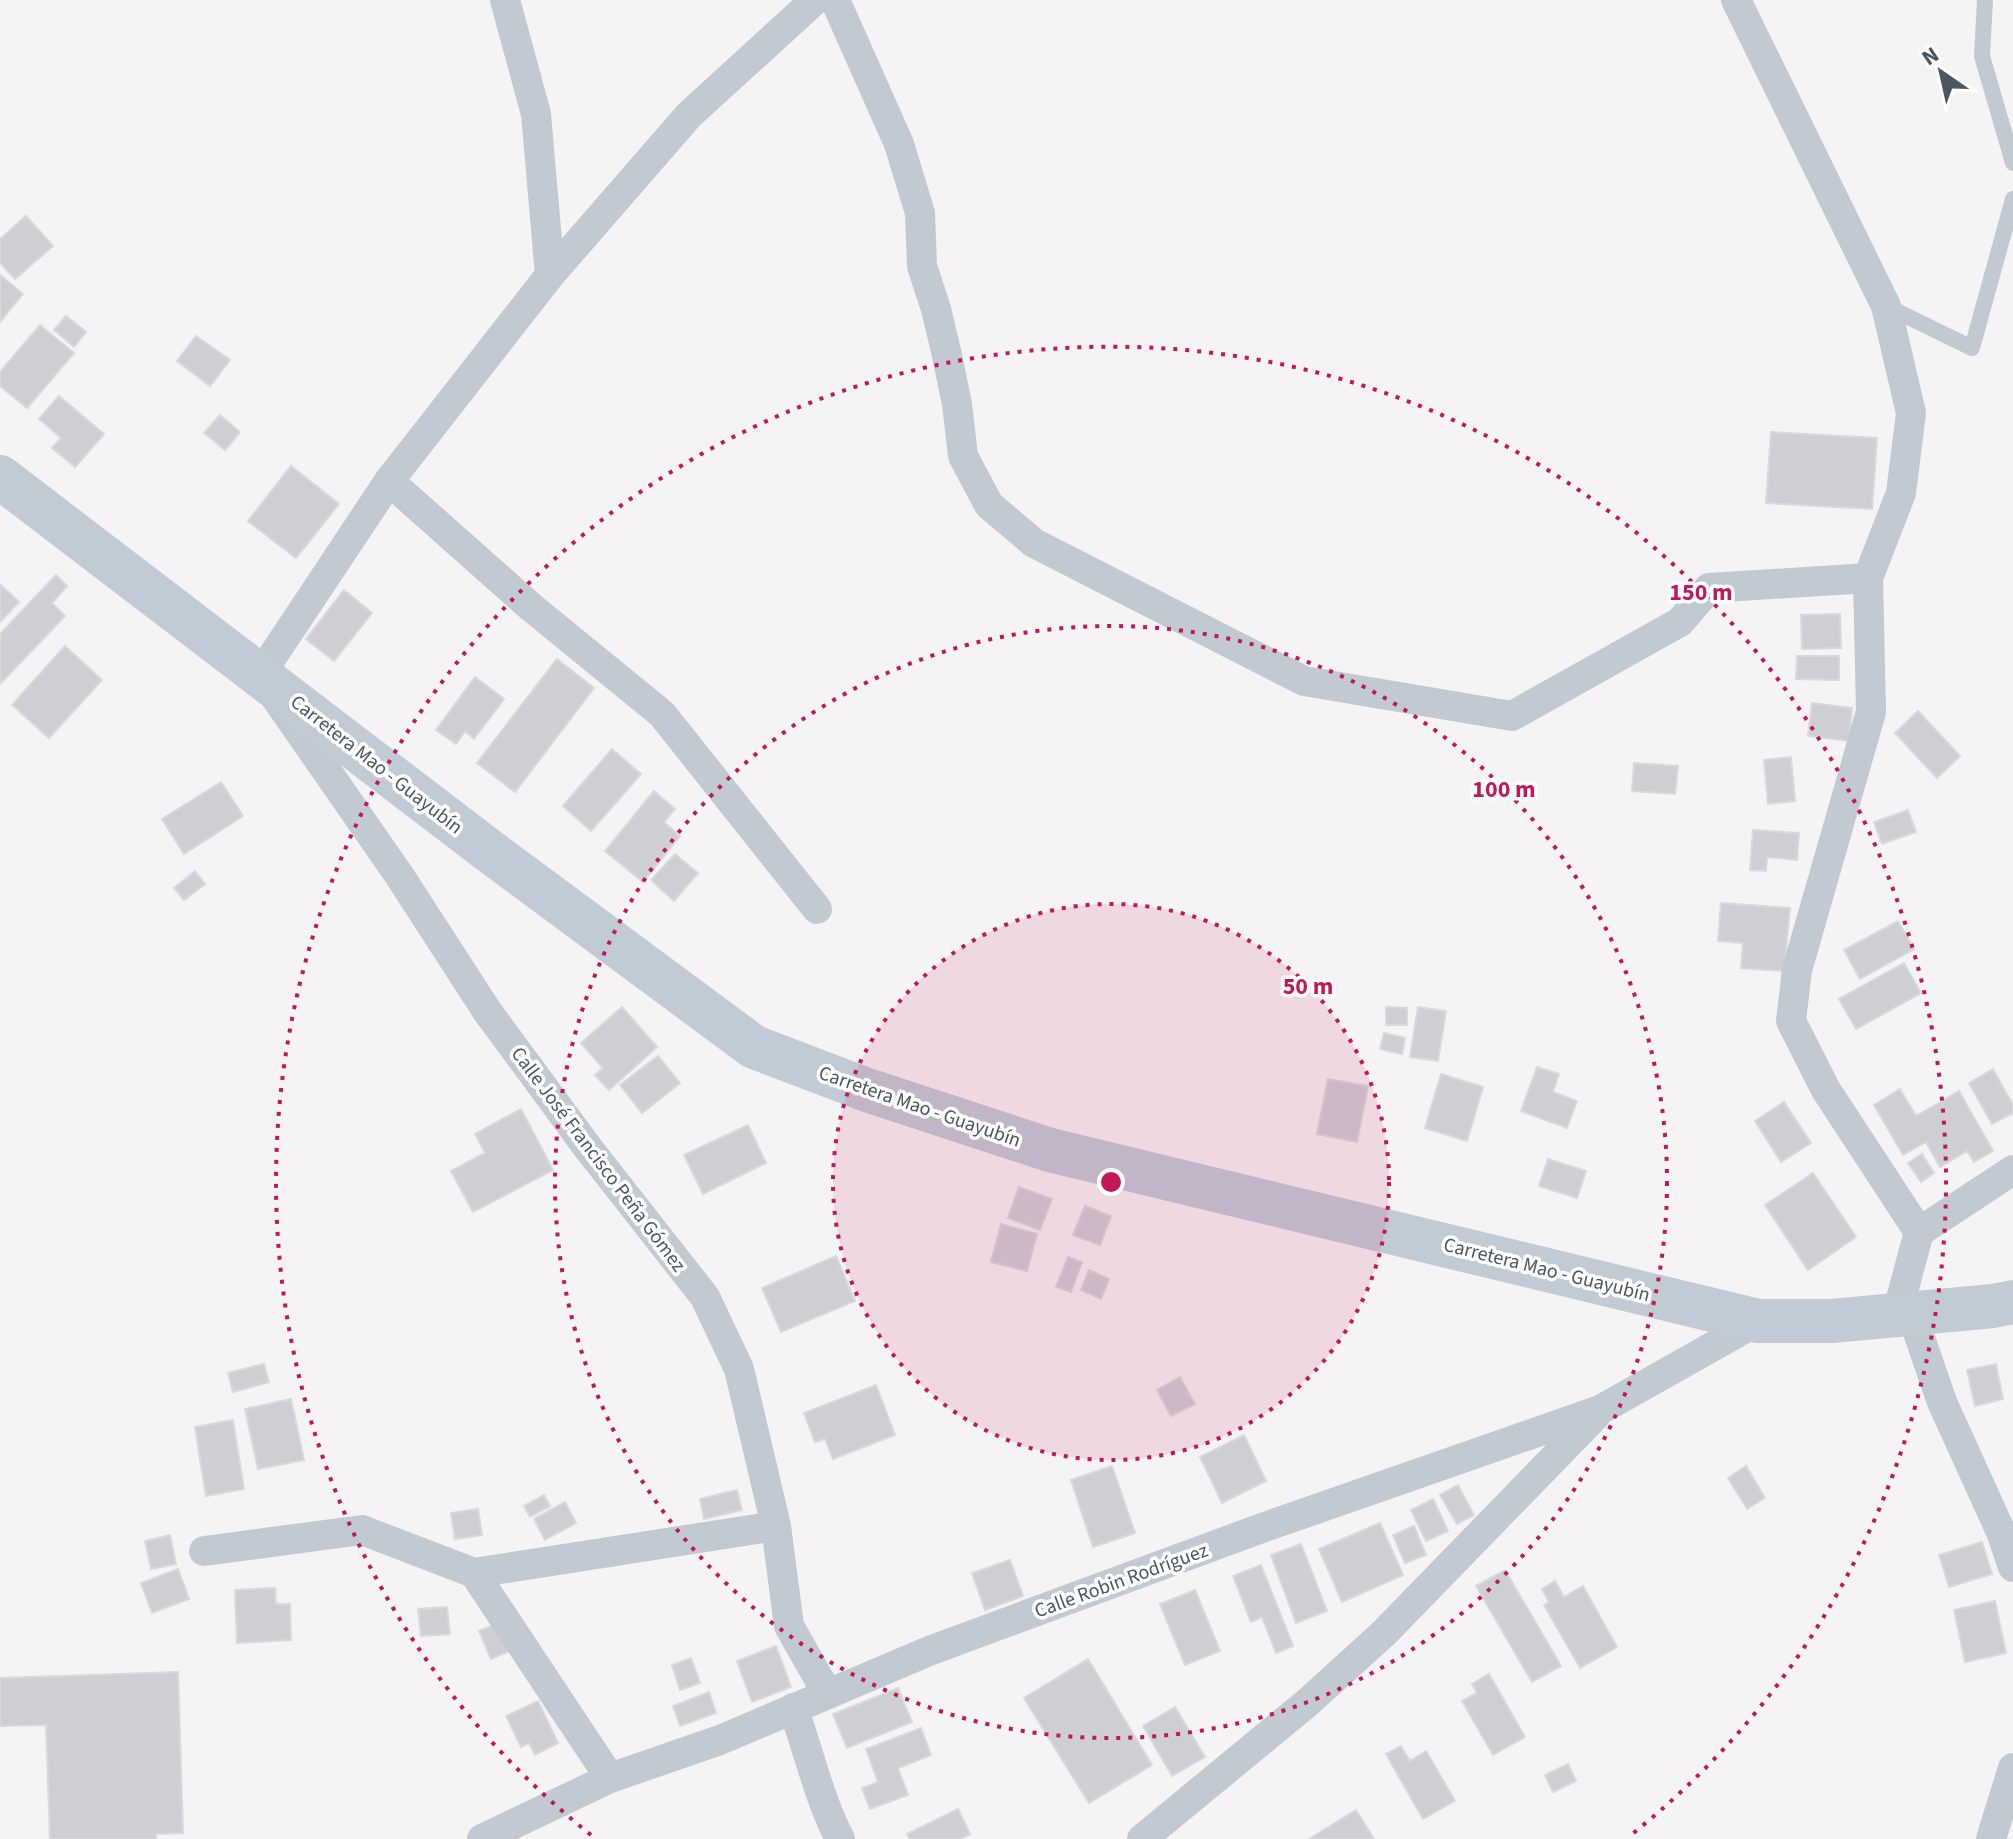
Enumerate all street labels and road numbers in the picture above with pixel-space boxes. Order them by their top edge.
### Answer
street label: Carretera Mao - Guayubín [284,689,469,841]
street label: Calle José Francisco Peña Gómez [504,1041,692,1278]
street label: Carretera Mao - Guayubín [815,1059,1024,1155]
street label: Carretera Mao - Guayubín [1441,1231,1653,1309]
street label: Calle Robin Rodríguez [1031,1536,1212,1625]

